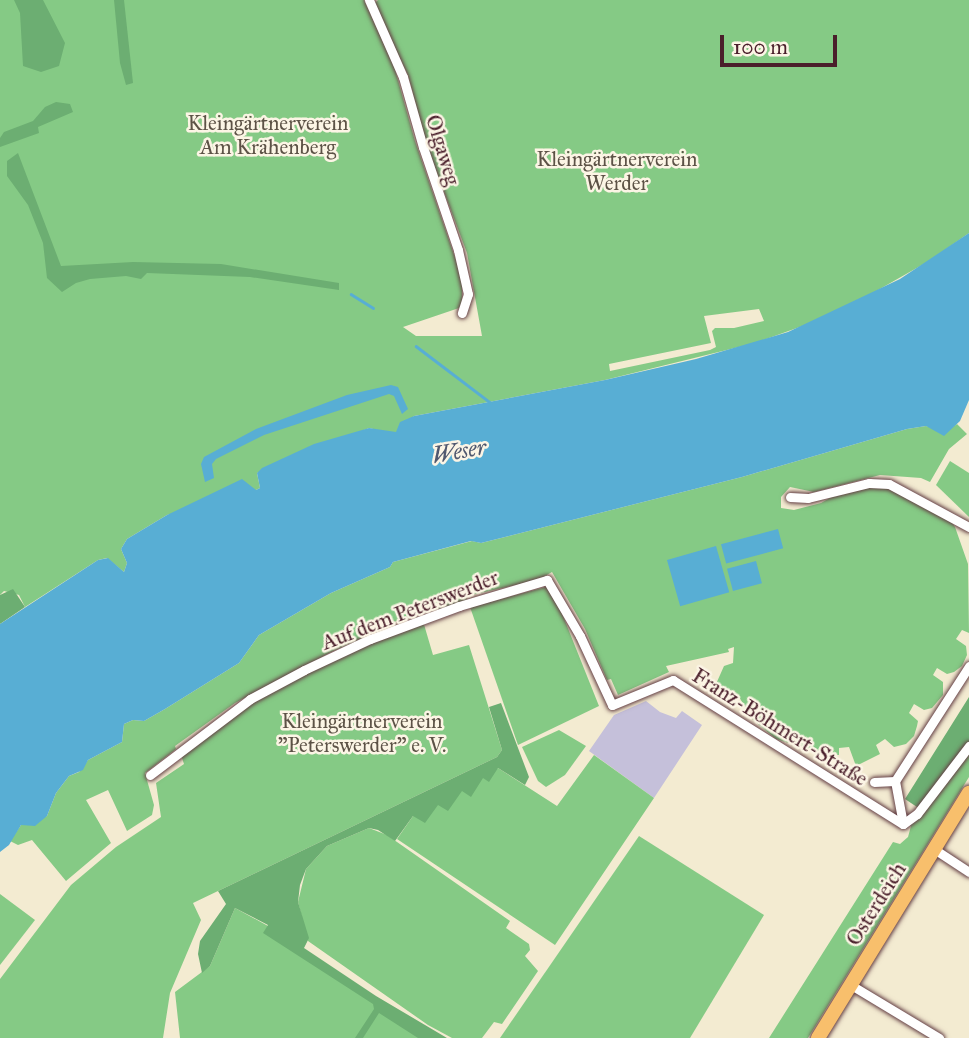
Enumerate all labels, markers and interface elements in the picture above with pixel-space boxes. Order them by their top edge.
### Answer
scale bar [724,21,841,65]
text: 100 m [733,34,788,60]
park label: Kleingärtnerverein Am Krähenberg [188,110,348,160]
street label: Olgaweg [420,112,466,188]
park label: Kleingärtnerverein Werder [537,146,697,196]
water label: Weser [430,433,488,469]
street label: Auf dem Peterswerder [318,565,502,655]
street label: Franz-Böhmert-Straße [688,663,872,791]
park label: Kleingärtnerverein "Peterswerder" e. V. [278,708,446,758]
street label: Osterdeich [841,858,911,950]

